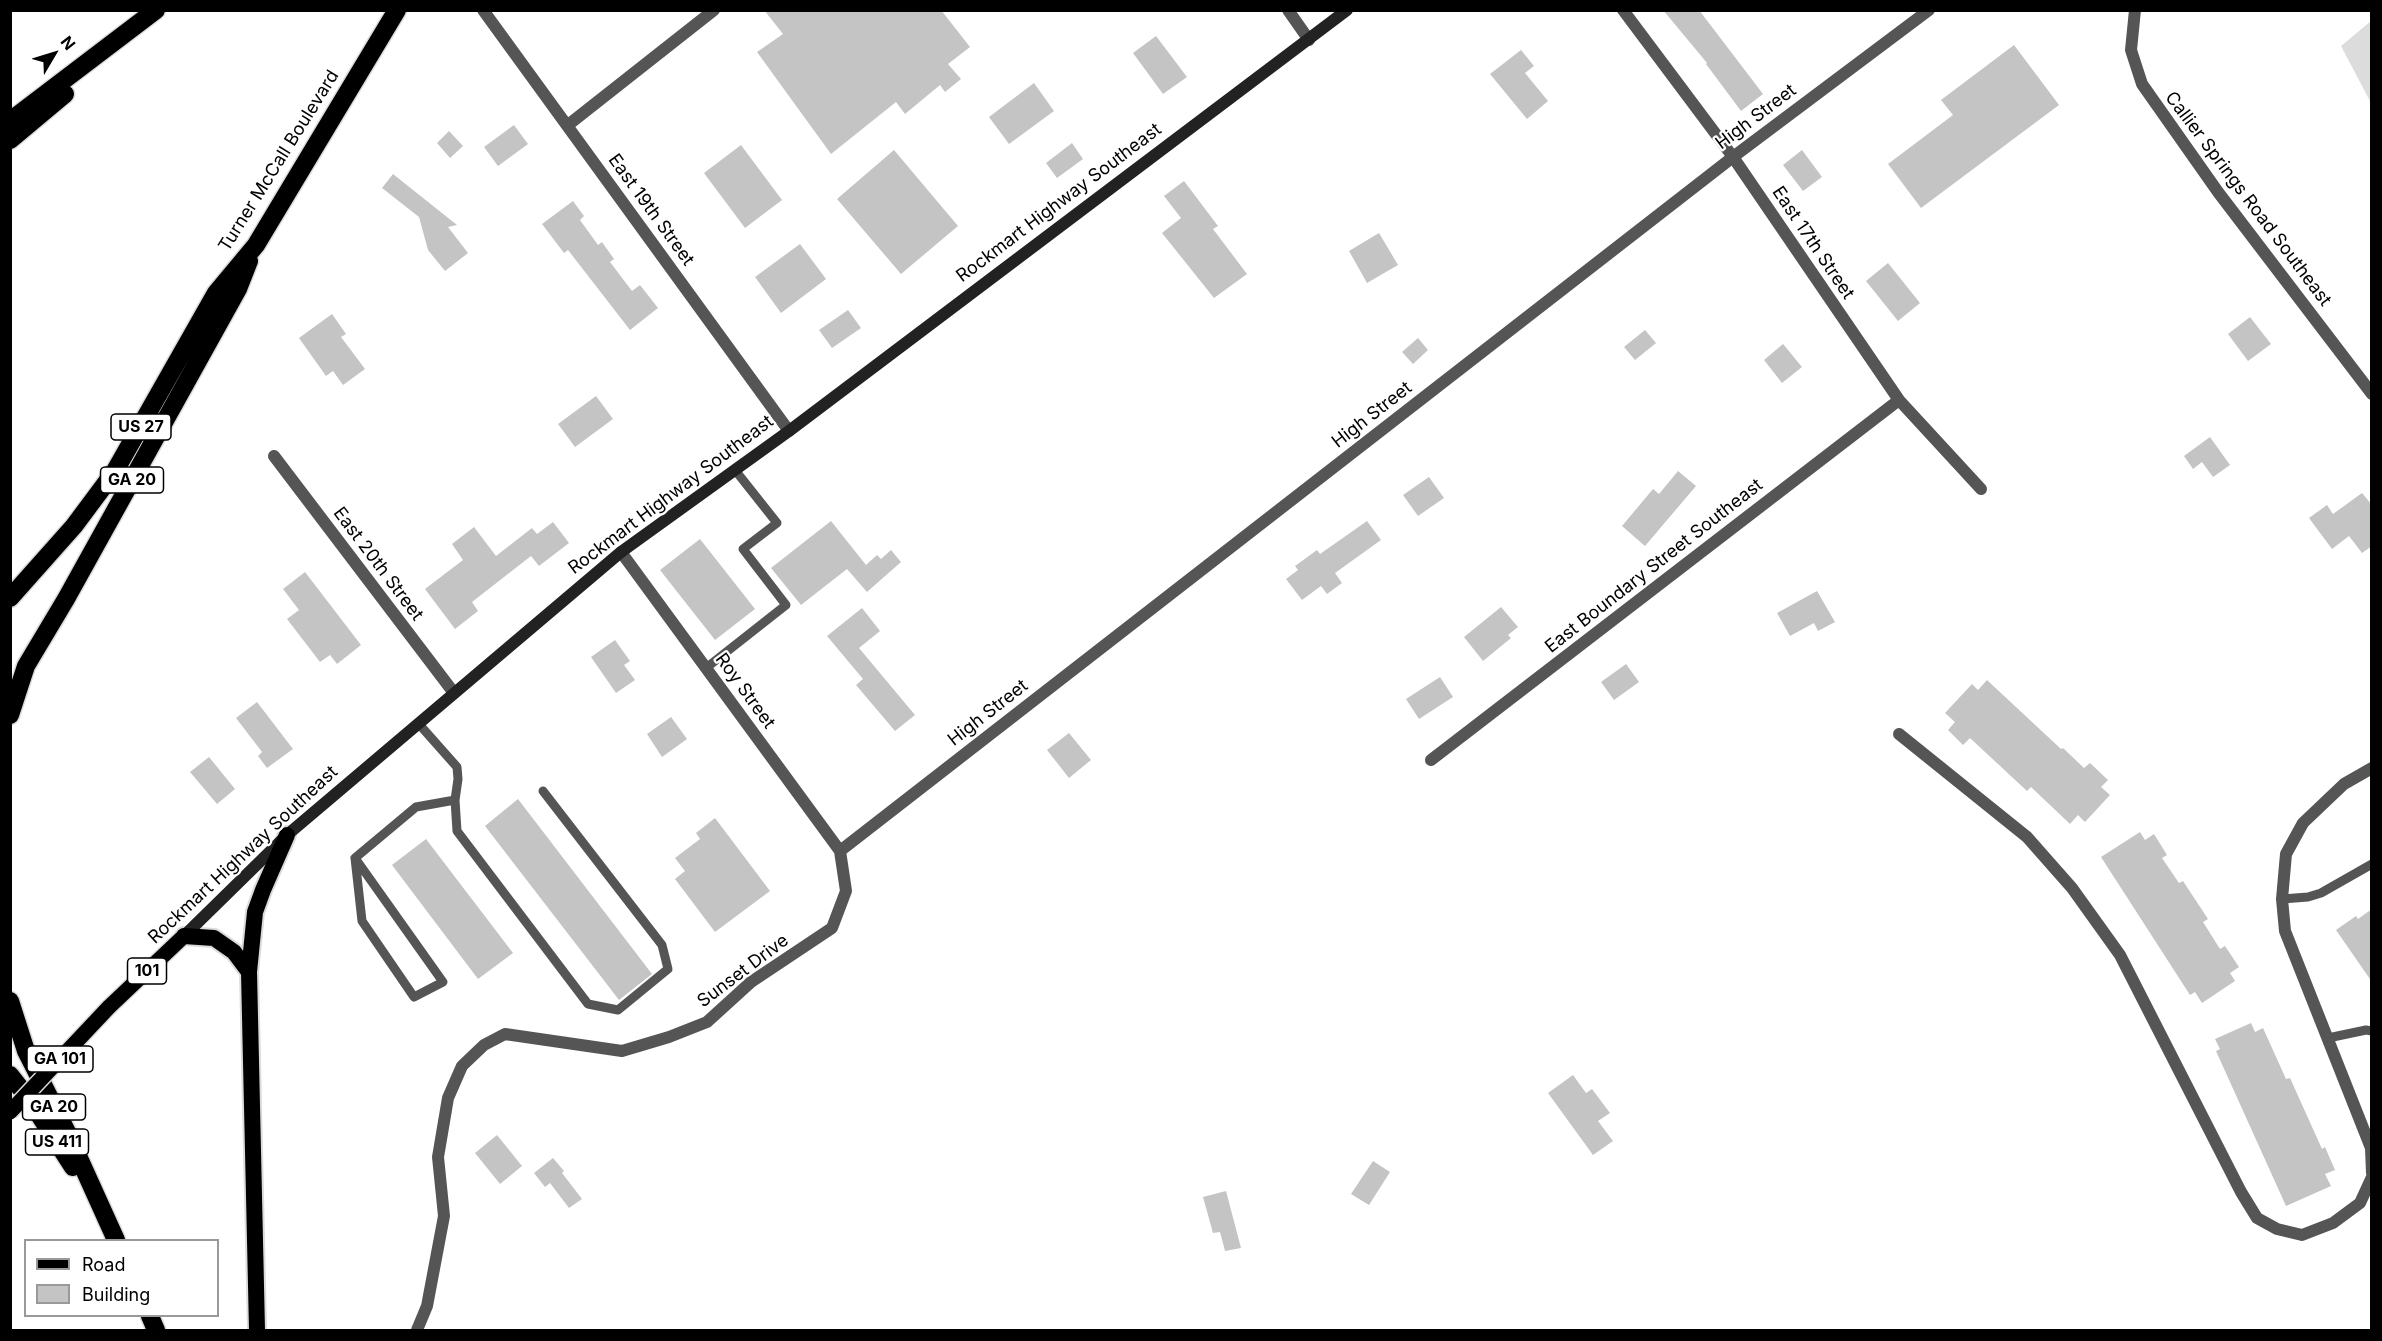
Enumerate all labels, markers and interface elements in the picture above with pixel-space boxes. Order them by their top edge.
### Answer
north arrow [24,24,84,84]
text: N [57,32,80,54]
street label: Turner McCall Boulevard [214,66,344,256]
street label: High Street [1711,80,1801,154]
street label: Callier Springs Road Southeast [2160,87,2336,311]
street label: Rockmart Highway Southeast [952,119,1166,287]
street label: East 19th Street [603,150,699,270]
street label: East 17th Street [1767,183,1859,303]
street label: High Street [1328,377,1416,453]
street label: Rockmart Highway Southeast [564,411,778,579]
road number: US 27 [111,414,171,440]
road number: GA 20 [100,467,164,493]
street label: East Boundary Street Southeast [1541,474,1767,658]
street label: East 20th Street [328,503,428,625]
street label: Roy Street [710,649,780,733]
street label: High Street [944,675,1032,751]
street label: Rockmart Highway Southeast [144,762,342,948]
street label: Sunset Drive [693,930,793,1012]
road number: 101 [128,958,166,984]
road number: GA 101 [27,1046,93,1072]
road number: GA 20 [22,1094,86,1120]
road number: US 411 [26,1129,88,1155]
legend [24,1239,219,1317]
text: Road [82,1254,125,1275]
text: Building [82,1284,150,1305]

